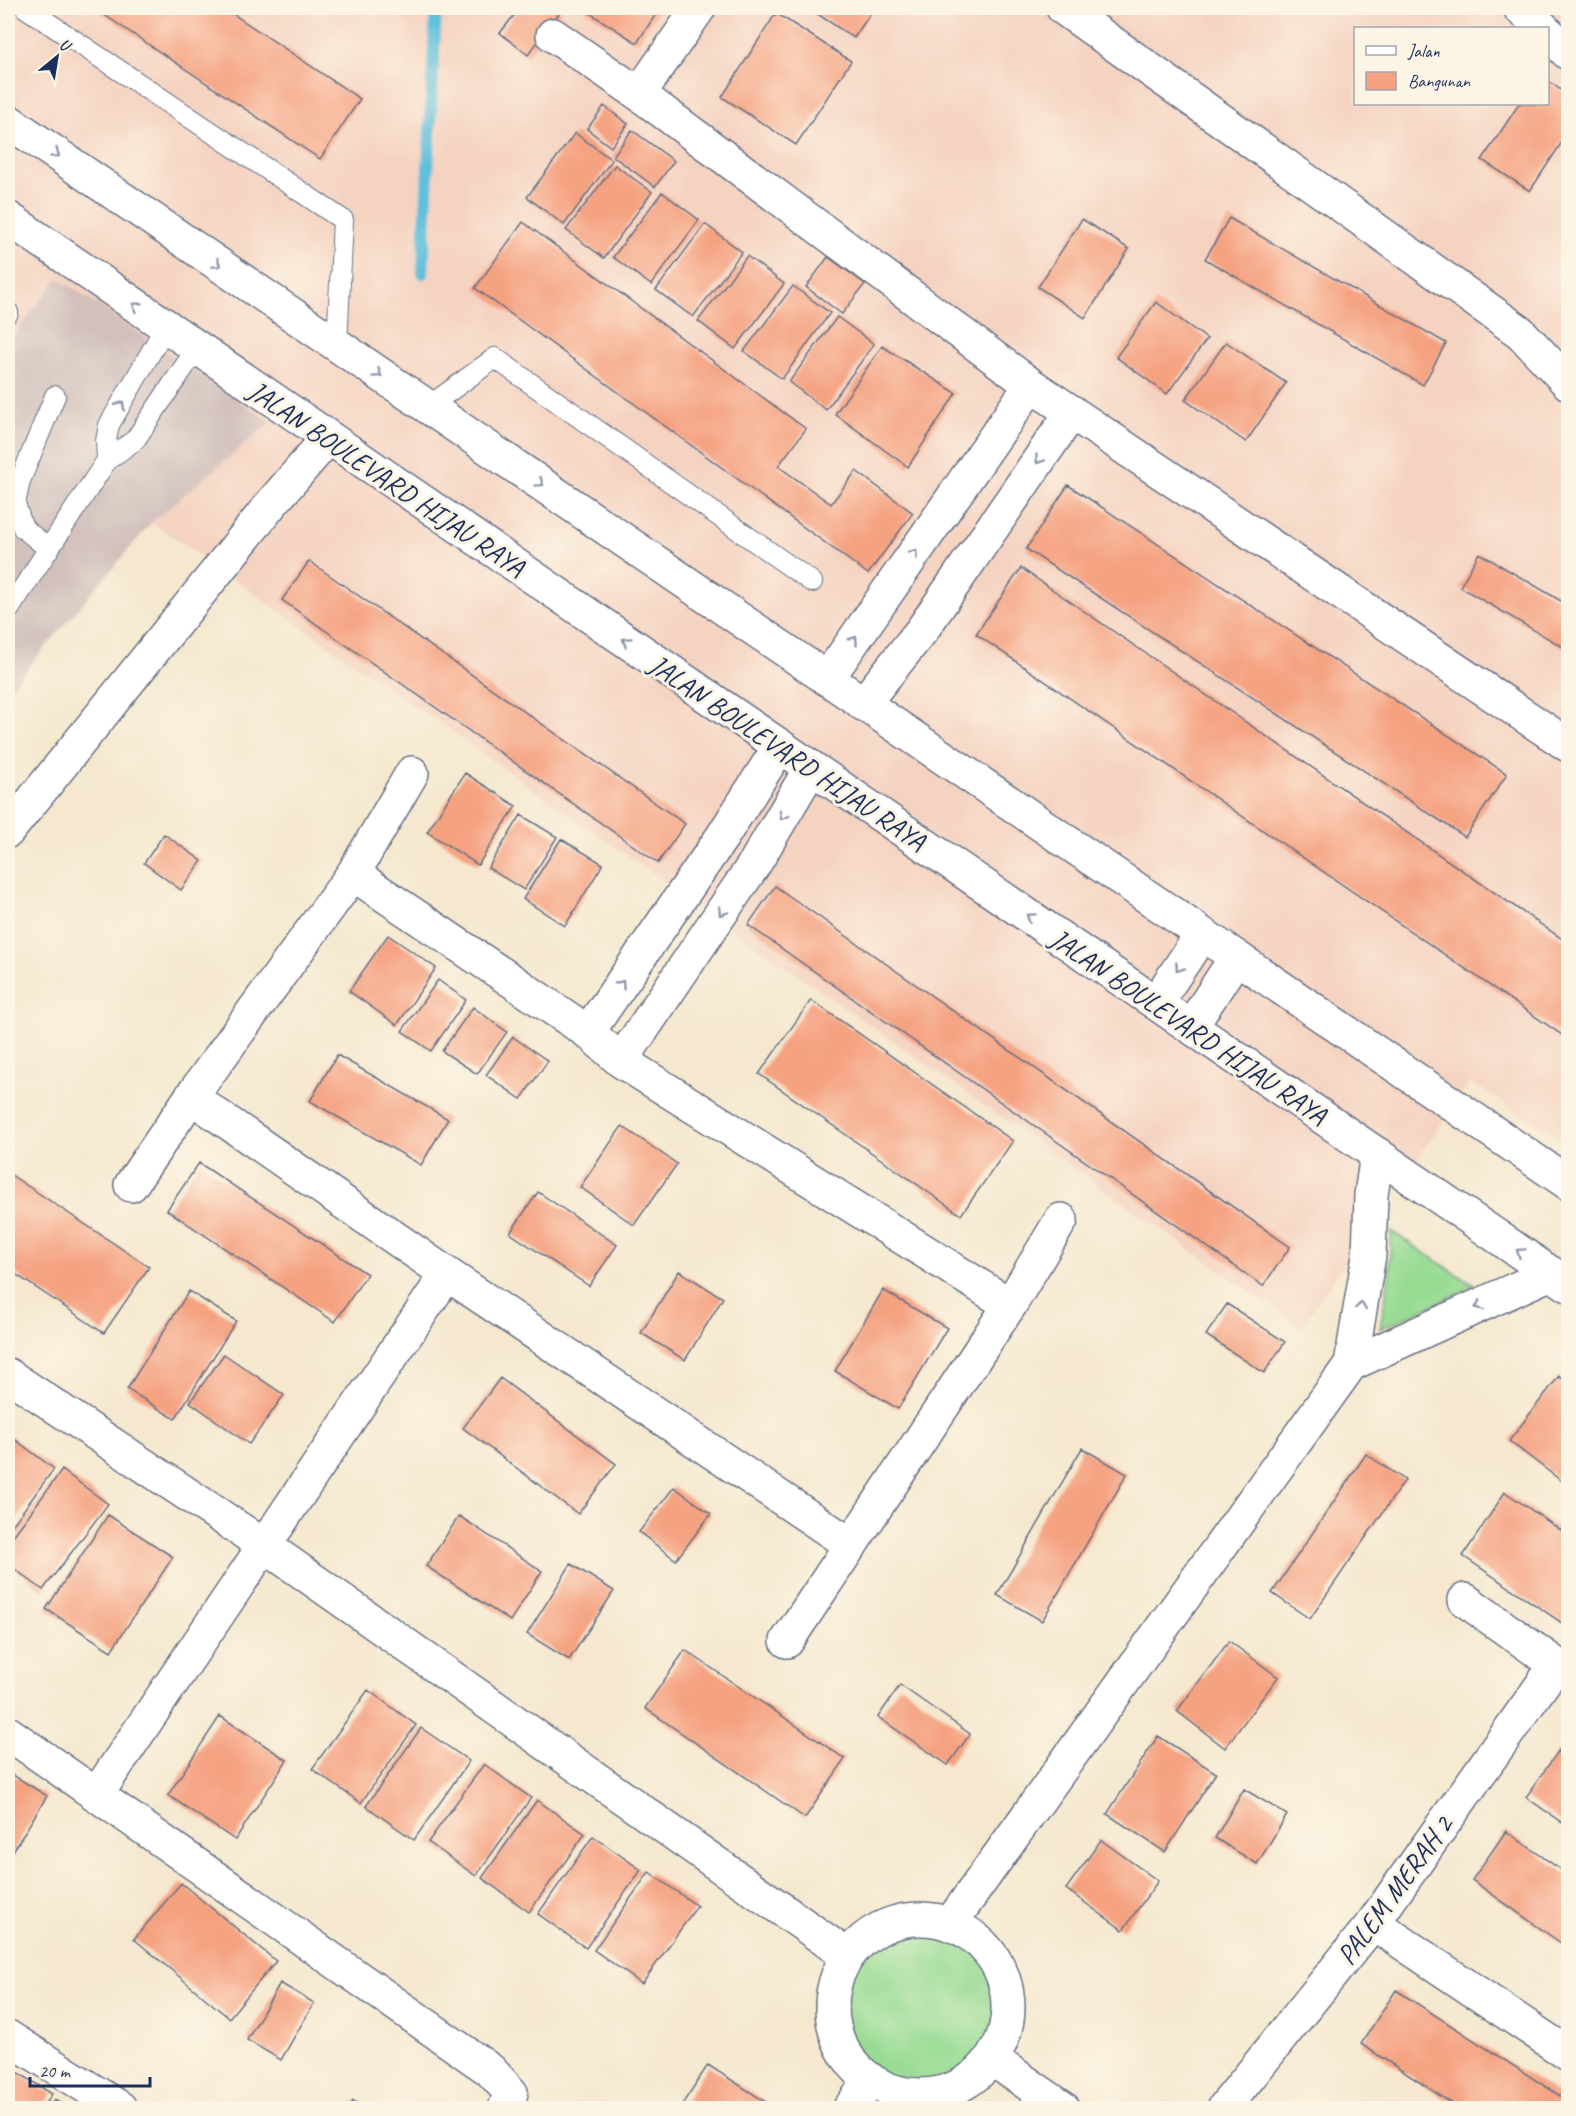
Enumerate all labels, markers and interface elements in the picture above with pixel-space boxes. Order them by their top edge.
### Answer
north arrow [27,27,87,87]
legend [1354,27,1549,105]
text: U [56,34,75,57]
text: Jalan [1407,40,1440,62]
text: Bangunan [1408,70,1471,92]
one-way arrow [49,147,60,158]
one-way arrow [210,257,221,268]
one-way arrow [131,302,142,313]
one-way arrow [372,367,383,378]
street label: JALAN BOULEVARD HIJAU RAYA [240,372,532,585]
one-way arrow [114,401,125,411]
one-way arrow [1035,453,1046,464]
one-way arrow [533,476,544,487]
one-way arrow [907,549,918,560]
one-way arrow [847,636,858,647]
one-way arrow [622,637,633,648]
street label: JALAN BOULEVARD HIJAU RAYA [641,646,933,859]
one-way arrow [779,810,791,820]
one-way arrow [719,905,730,916]
one-way arrow [1025,913,1036,924]
street label: JALAN BOULEVARD HIJAU RAYA [1042,920,1334,1133]
one-way arrow [1175,962,1186,973]
one-way arrow [614,980,625,991]
one-way arrow [1516,1248,1527,1259]
one-way arrow [1474,1299,1485,1311]
one-way arrow [1354,1301,1366,1311]
street label: PALEM MERAH 2 [1329,1807,1462,1972]
scale bar [30,2050,150,2088]
text: 20 m [39,2060,72,2082]

